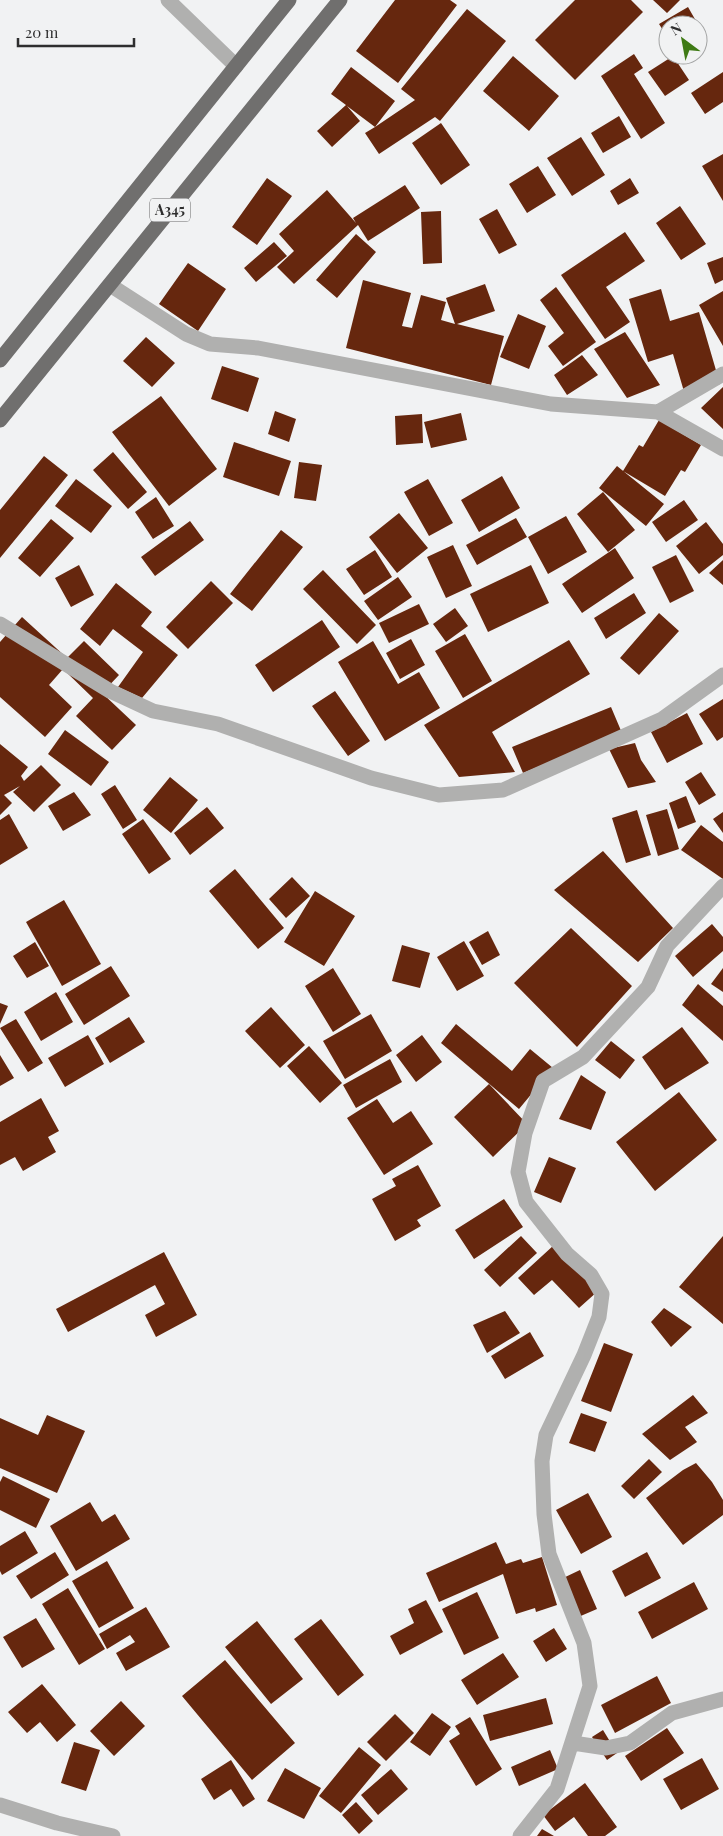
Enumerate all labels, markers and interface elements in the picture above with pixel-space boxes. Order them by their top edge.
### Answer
scale bar [18,15,134,47]
north arrow [658,15,708,65]
text: N [667,18,685,39]
text: 20 m [25,22,59,42]
road number: A345 [150,198,190,222]

